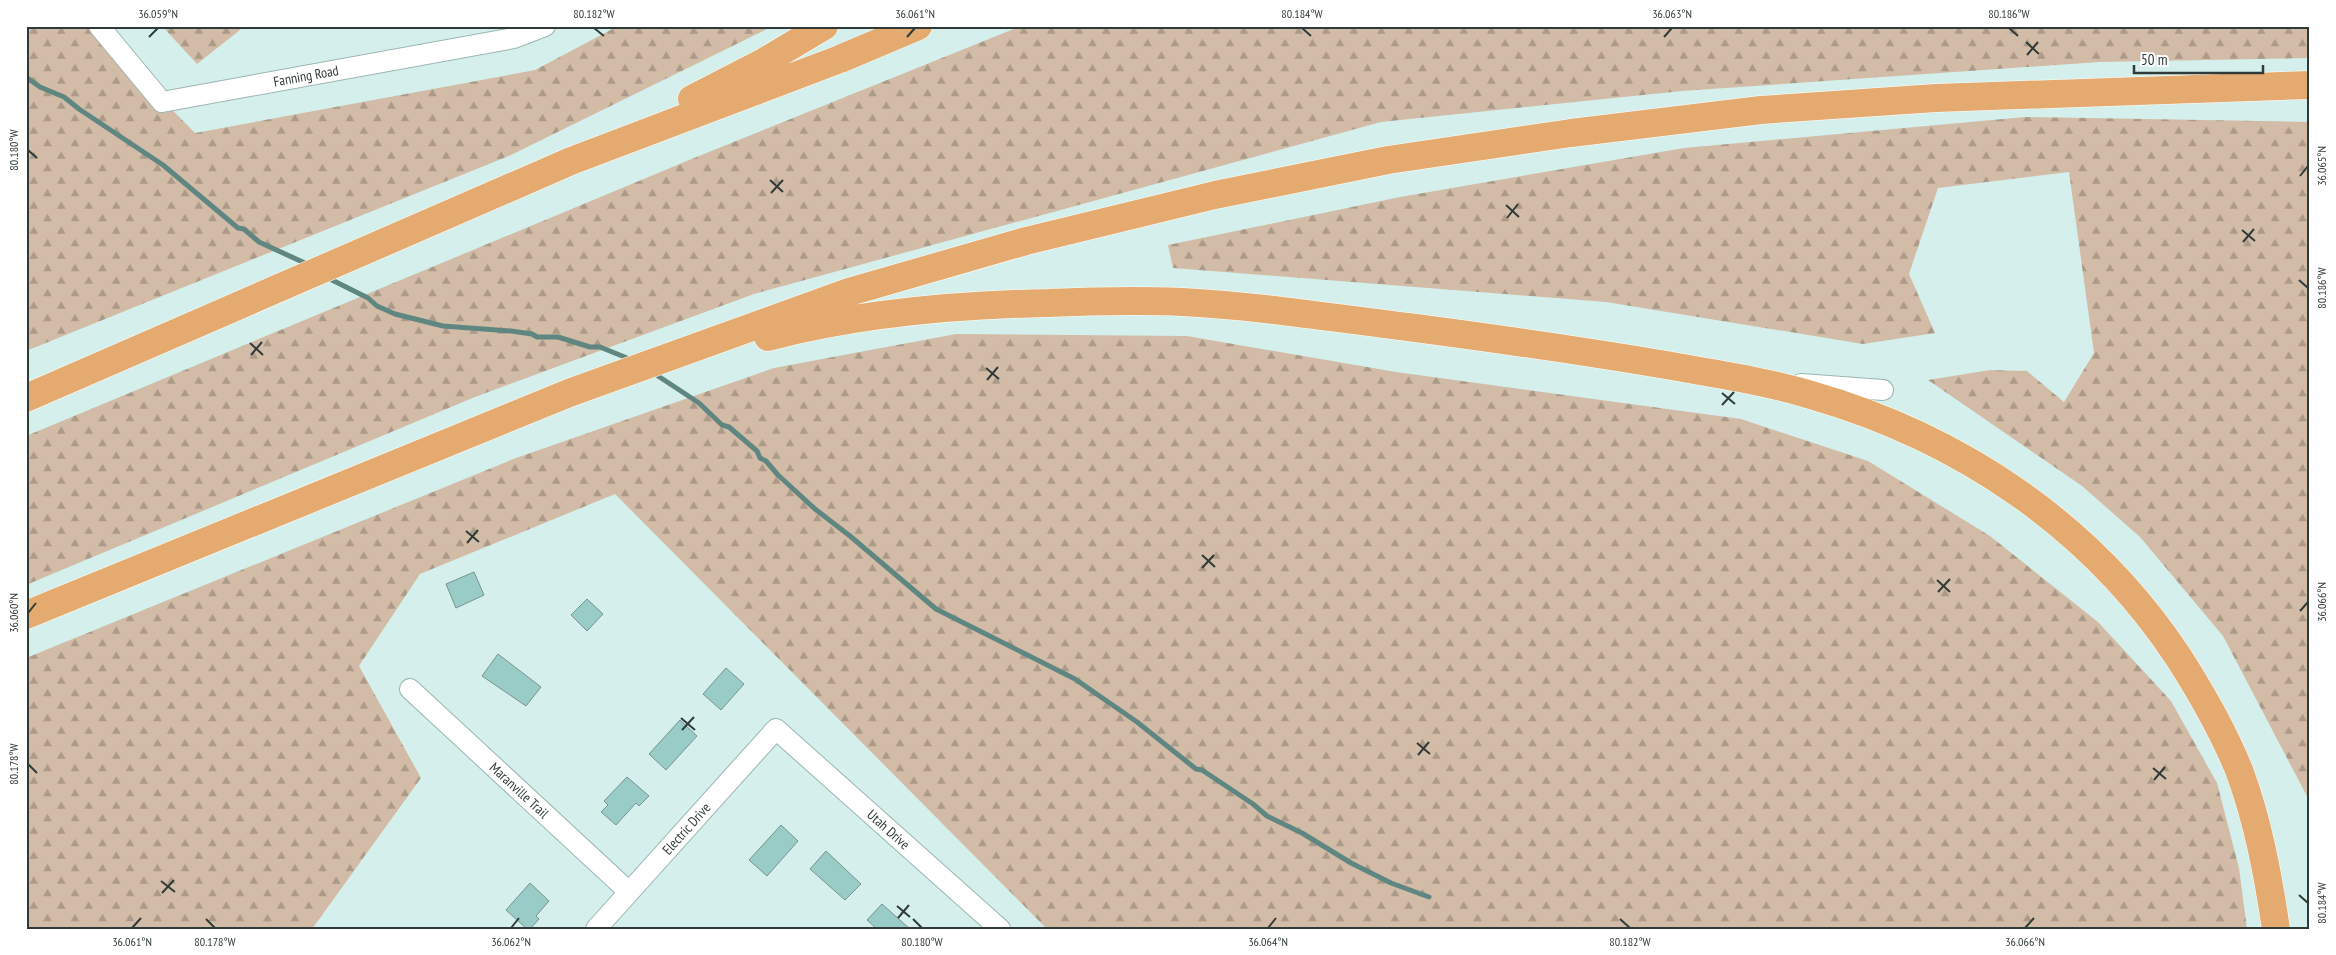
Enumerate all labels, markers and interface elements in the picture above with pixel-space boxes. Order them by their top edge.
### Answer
text: 36.059°N [138,6,178,21]
text: 80.182°W [573,6,615,21]
text: 36.061°N [895,6,935,21]
text: 80.184°W [1281,6,1323,21]
text: 36.063°N [1652,6,1692,21]
text: 80.186°W [1988,6,2030,21]
scale bar [2134,42,2262,74]
text: 50 m [2141,50,2167,69]
street label: Fanning Road [272,61,340,91]
text: 80.180°W [6,129,21,171]
text: 36.065°N [2314,146,2329,186]
text: 80.186°W [2314,267,2329,309]
text: 36.066°N [2314,582,2329,622]
text: 36.060°N [6,593,21,633]
text: 80.178°W [6,743,21,785]
street label: Maranville Trail [486,758,553,823]
street label: Electric Drive [658,799,714,858]
street label: Utah Drive [863,806,914,853]
text: 80.184°W [2314,882,2329,924]
text: 36.061°N [112,934,152,949]
text: 80.178°W [194,934,236,949]
text: 36.062°N [491,934,531,949]
text: 80.180°W [901,934,943,949]
text: 36.064°N [1248,934,1288,949]
text: 80.182°W [1609,934,1651,949]
text: 36.066°N [2005,934,2045,949]

